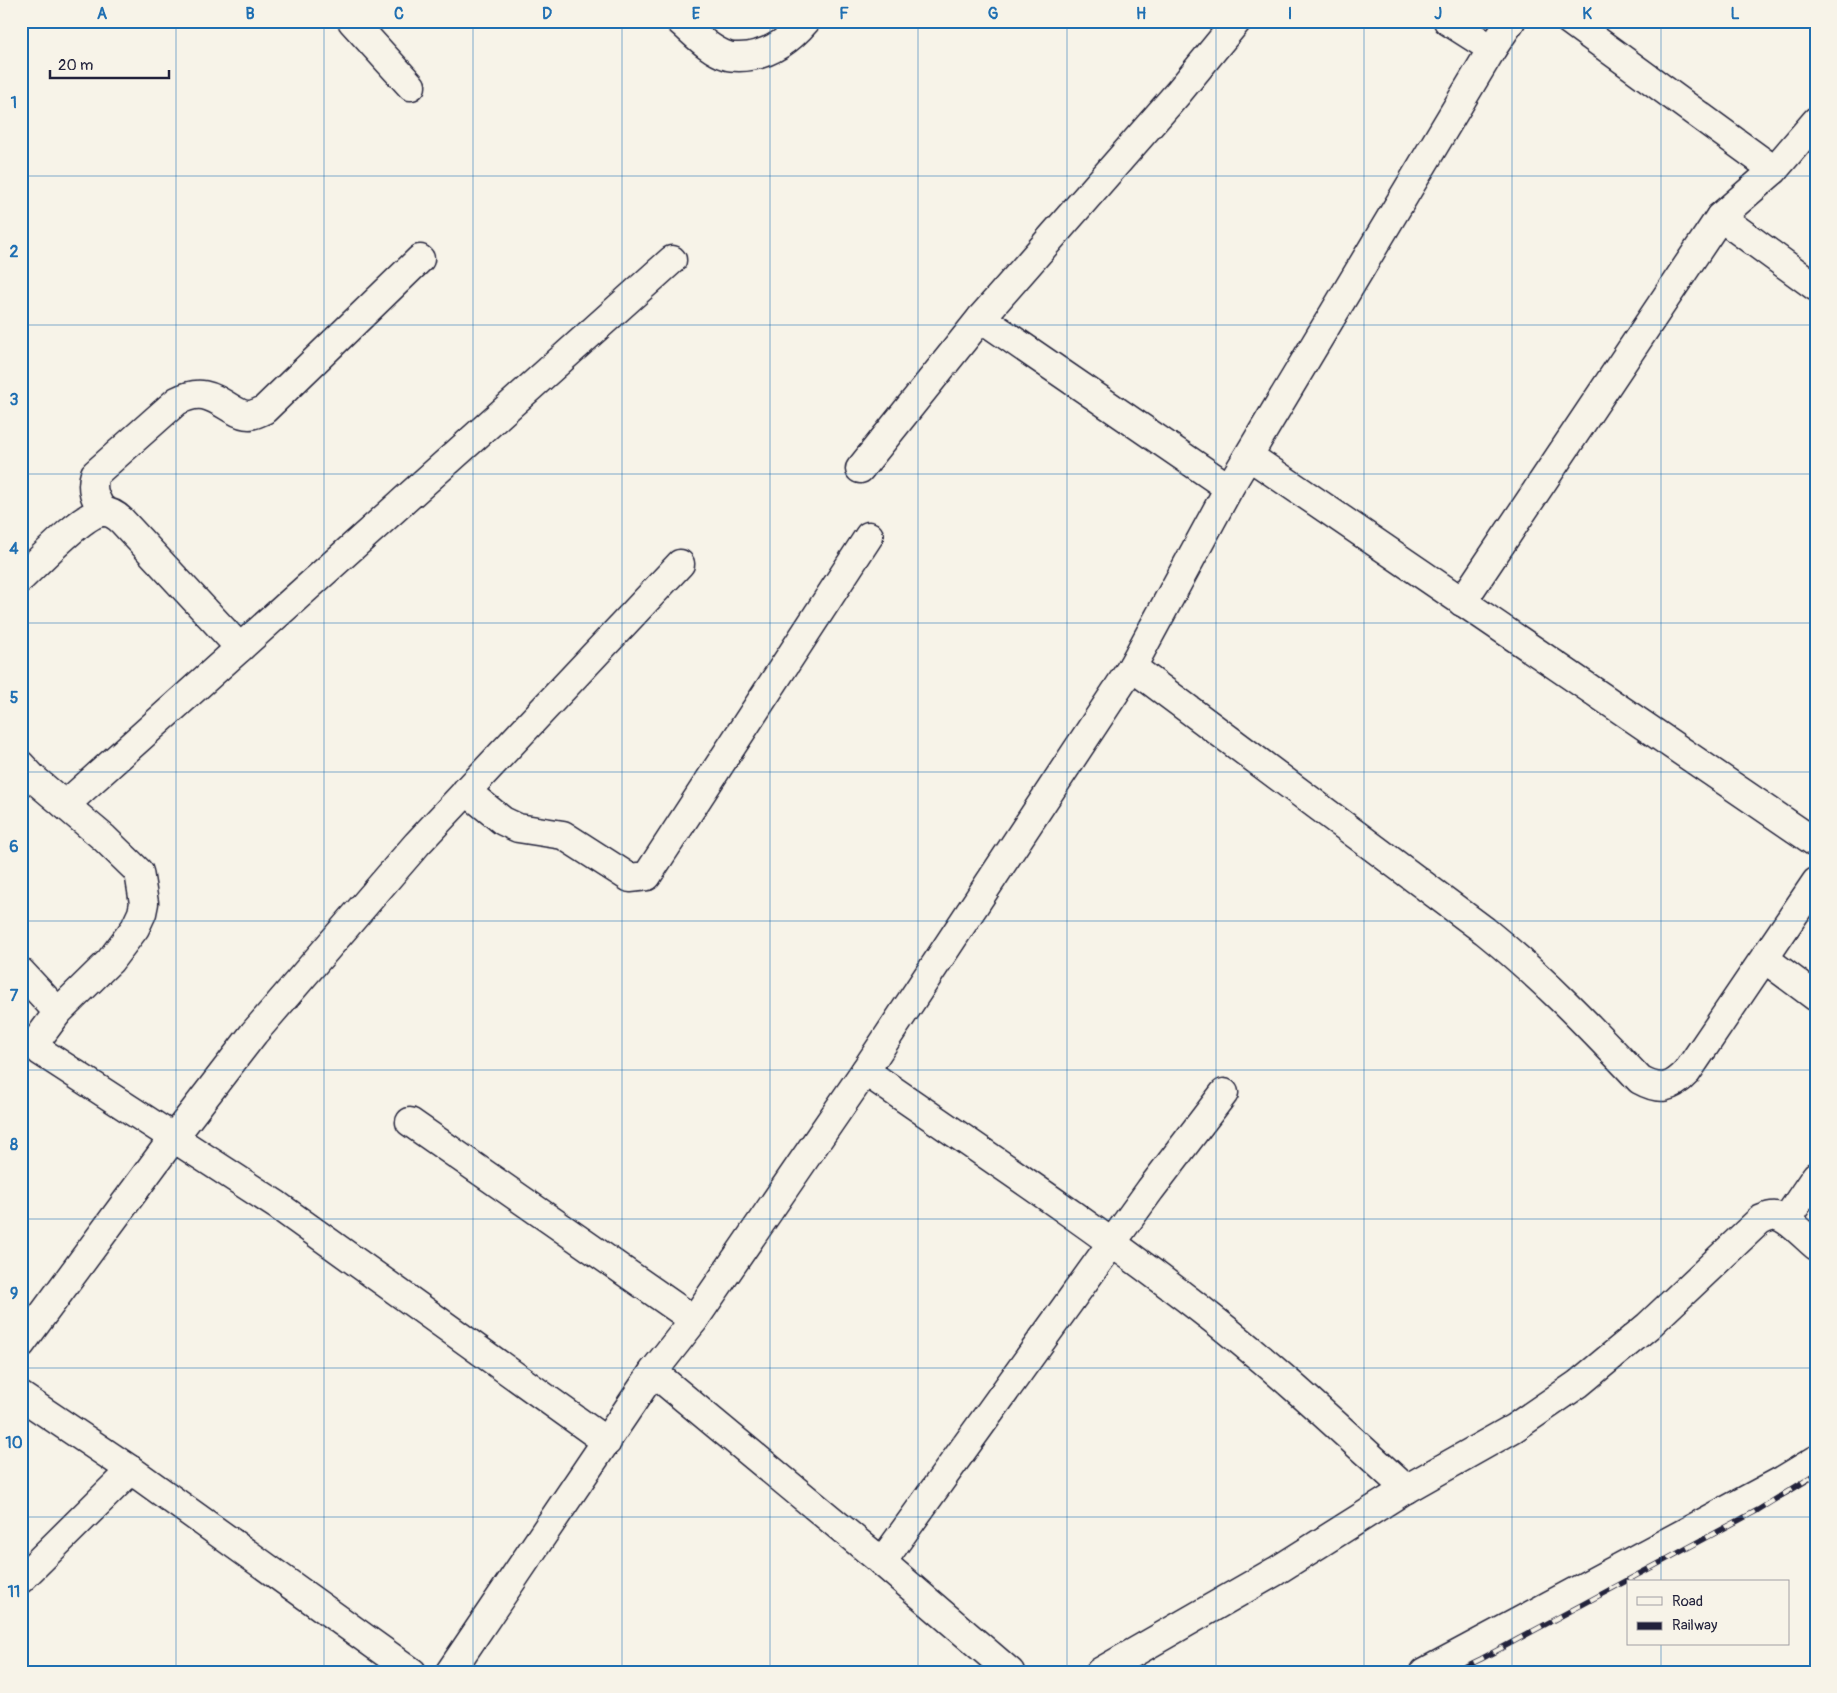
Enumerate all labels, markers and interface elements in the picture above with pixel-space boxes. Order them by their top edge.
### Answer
text: A [97,4,108,24]
text: B [245,4,255,24]
text: C [394,4,404,24]
text: D [542,4,552,24]
text: E [692,4,701,24]
text: F [839,4,849,24]
text: G [988,4,999,24]
text: H [1136,4,1146,24]
text: I [1288,4,1292,24]
text: J [1434,4,1442,24]
text: K [1582,4,1592,24]
text: L [1730,4,1740,24]
scale bar [50,48,169,80]
text: 20 m [58,56,93,75]
text: 1 [11,93,17,113]
text: 2 [10,242,19,262]
text: 3 [10,390,19,410]
text: 4 [9,539,19,559]
text: 5 [10,688,19,708]
text: 6 [9,837,19,857]
text: 7 [10,986,19,1006]
text: 8 [10,1135,18,1155]
text: 9 [10,1284,18,1304]
text: 10 [5,1433,23,1453]
legend [1627,1580,1790,1646]
text: 11 [8,1582,20,1602]
text: Road [1672,1592,1703,1611]
text: Railway [1672,1616,1718,1635]

